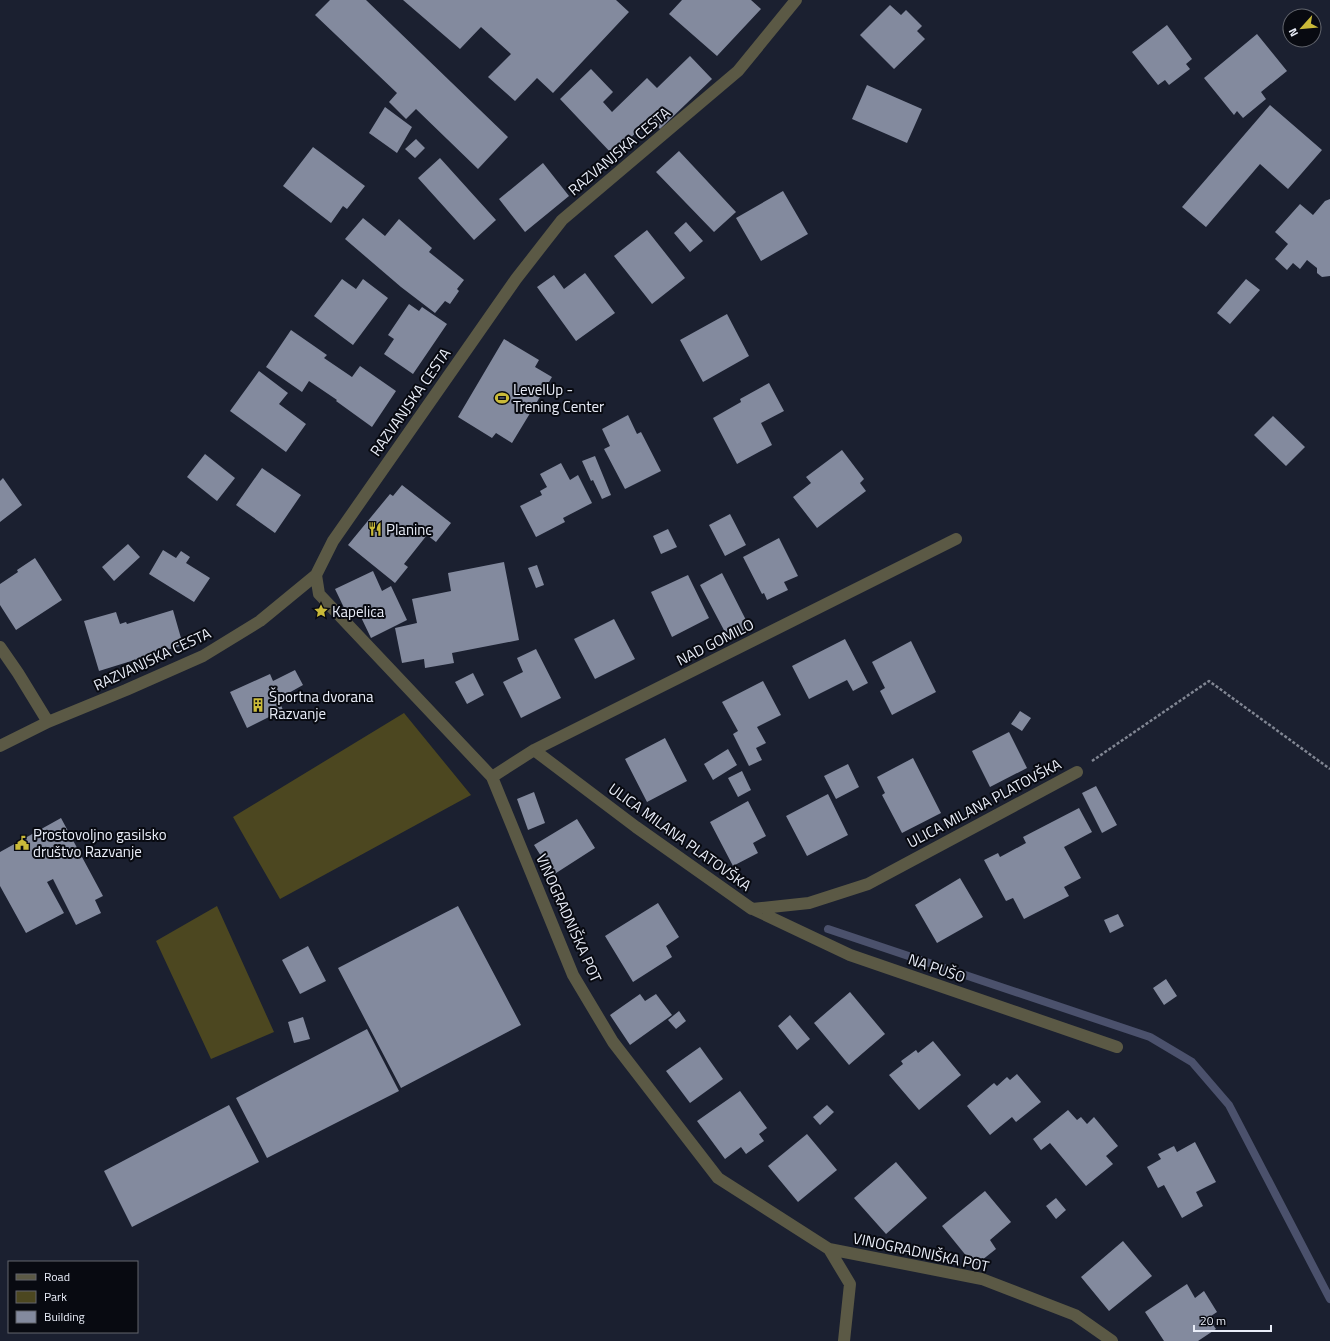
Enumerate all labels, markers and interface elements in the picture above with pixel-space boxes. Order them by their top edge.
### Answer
north arrow [1282,8,1322,48]
text: N [1284,26,1302,40]
street label: RAZVANJSKA CESTA [563,101,675,201]
street label: RAZVANJSKA CESTA [364,343,456,461]
place label: LevelUp - Trening Center [513,378,604,418]
sports icon: LevelUp - Trening Center [494,390,510,406]
place label: Planinc [386,518,432,541]
restaurant icon: Planinc [367,521,383,537]
place label: Kapelica [332,600,385,623]
place icon: Kapelica [313,603,329,619]
street label: NAD GOMILO [672,613,758,671]
street label: RAZVANJSKA CESTA [89,622,215,696]
place label: Športna dvorana Razvanje [269,685,374,725]
building icon: Športna dvorana Razvanje [250,697,266,713]
street label: ULICA MILANA PLATOVŠKA [903,753,1065,853]
street label: ULICA MILANA PLATOVŠKA [604,777,756,897]
place label: Prostovoljno gasilsko društvo Razvanje [33,823,167,863]
public building icon: Prostovoljno gasilsko društvo Razvanje [14,835,30,851]
street label: VINOGRADNIŠKA POT [530,850,608,986]
street label: NA PUŠO [905,948,969,989]
street label: VINOGRADNIŠKA POT [851,1226,991,1278]
legend [8,1261,138,1333]
text: Road [44,1267,70,1286]
text: Park [44,1287,67,1306]
text: Building [44,1307,85,1326]
scale bar [1194,1307,1271,1333]
text: 20 m [1200,1311,1226,1330]

